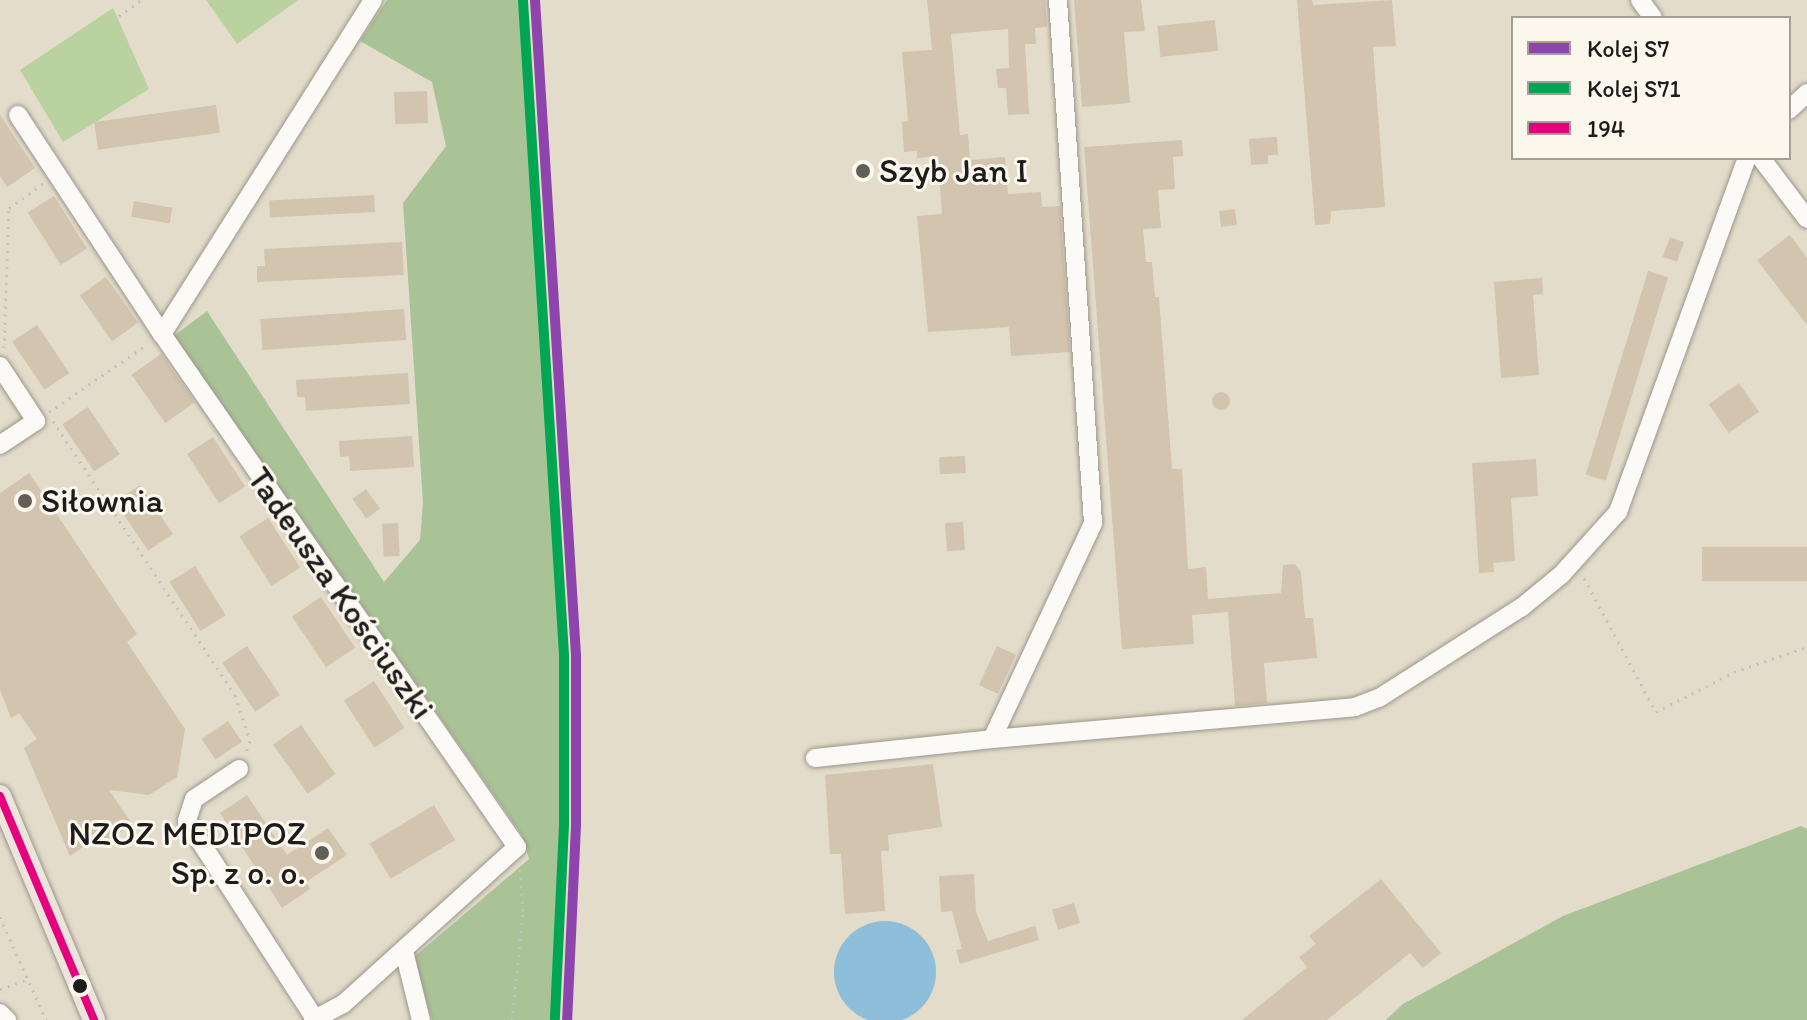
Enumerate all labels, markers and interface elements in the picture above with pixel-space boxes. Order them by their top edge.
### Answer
legend [1511,16,1791,160]
text: Kolej S7 [1587,34,1669,63]
text: Kolej S71 [1587,74,1681,103]
text: 194 [1587,114,1625,143]
place label: Szyb Jan I [879,151,1028,191]
marker: Szyb Jan I [854,162,872,180]
street label: Tadeusza Kościuszki [239,459,443,727]
place label: Siłownia [41,481,163,521]
marker: Siłownia [16,492,34,510]
place label: NZOZ MEDIPOZ Sp. z o. o. [72,813,306,892]
marker: NZOZ MEDIPOZ Sp. z o. o. [313,844,331,862]
unlabelled marker [72,978,88,994]

